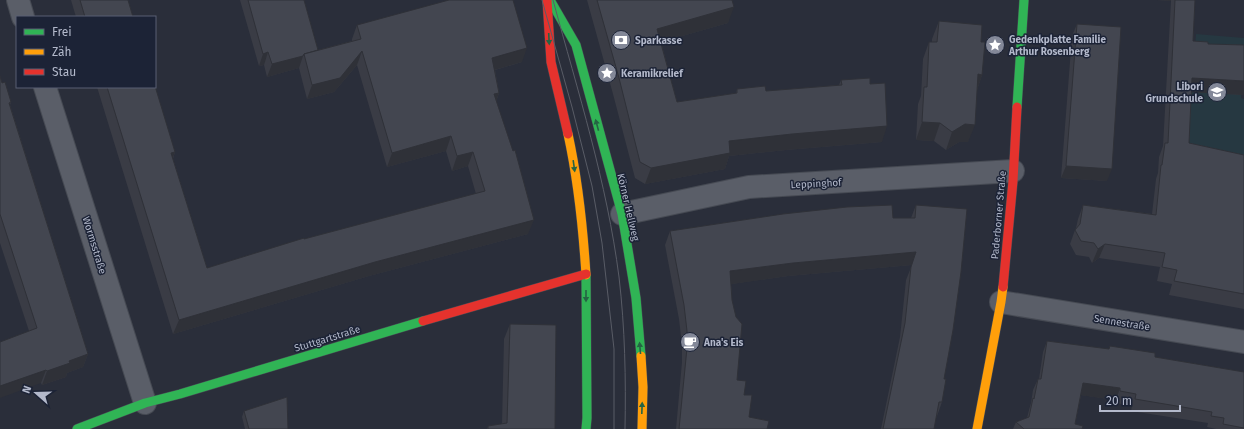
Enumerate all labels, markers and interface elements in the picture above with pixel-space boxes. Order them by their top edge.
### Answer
legend [16,16,156,88]
text: Frei [52,25,72,39]
bank icon: Sparkasse [610,29,632,51]
one-way arrow [546,33,553,45]
place icon: Gedenkplatte Familie Arthur Rosenberg [984,34,1006,56]
place label: Gedenkplatte Familie Arthur Rosenberg [1008,34,1106,58]
place label: Sparkasse [635,35,682,47]
text: Zäh [52,45,72,59]
place icon: Keramikrelief [596,62,618,84]
text: Stau [52,65,76,79]
place label: Keramikrelief [621,68,684,80]
place label: Libori Grundschule [1146,81,1203,105]
school or university icon: Libori Grundschule [1206,81,1228,103]
one-way arrow [594,118,600,130]
one-way arrow [571,160,577,172]
street label: Paderborner Straße [989,170,1009,260]
street label: Körner Hellweg [614,172,642,243]
street label: Leppinghof [790,177,842,191]
street label: Wormsstraße [80,215,108,276]
one-way arrow [583,290,589,303]
street label: Sennestraße [1093,313,1151,333]
street label: Stuttgartstraße [293,323,362,355]
cafe icon: Ana's Eis [679,331,701,353]
place label: Ana's Eis [703,337,744,349]
one-way arrow [636,342,643,354]
north arrow [16,373,56,413]
text: N [20,384,34,395]
scale bar [1100,387,1180,413]
text: 20 m [1106,394,1132,408]
one-way arrow [639,402,646,414]

